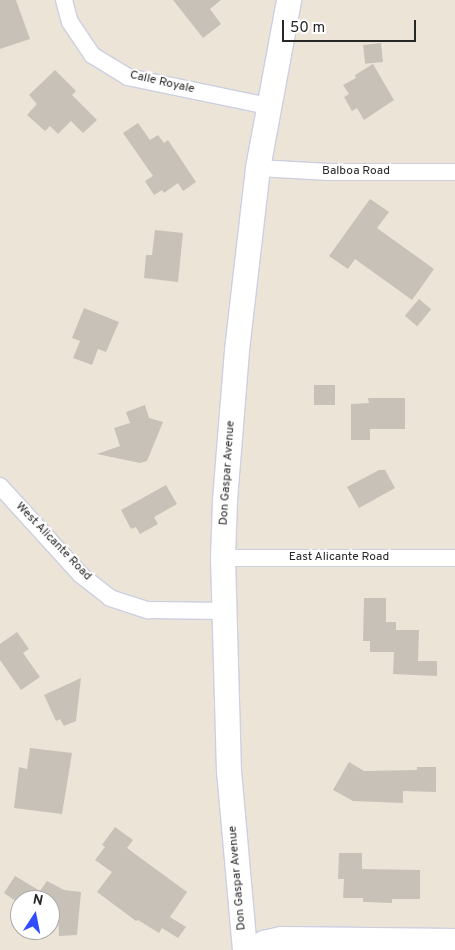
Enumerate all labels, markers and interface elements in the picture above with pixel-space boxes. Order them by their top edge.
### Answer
scale bar [285,10,419,42]
text: 50 m [290,19,325,38]
street label: Calle Royale [128,69,196,97]
street label: Balboa Road [322,165,390,179]
street label: Don Gaspar Avenue [217,420,239,526]
street label: West Alicante Road [12,500,94,584]
street label: East Alicante Road [288,551,390,565]
street label: Don Gaspar Avenue [226,825,250,931]
north arrow [10,890,60,940]
text: N [31,891,44,910]

